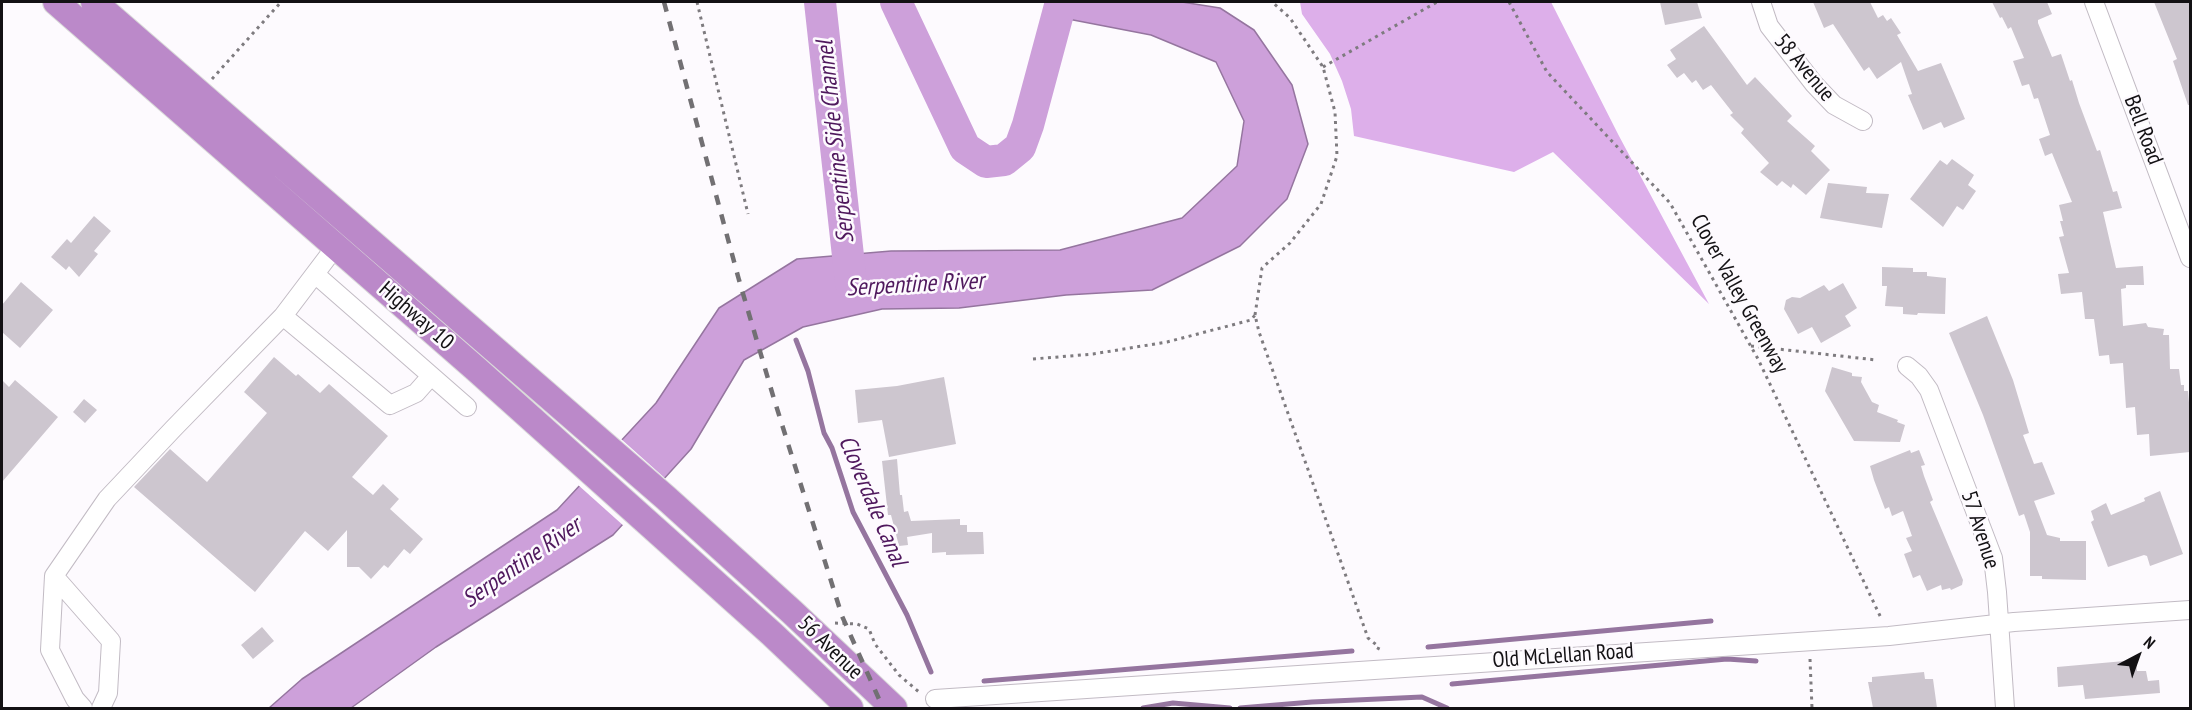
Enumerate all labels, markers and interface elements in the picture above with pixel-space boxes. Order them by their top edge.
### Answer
street label: 58 Avenue [1768,29,1840,107]
water label: Serpentine Side Channel [811,39,861,245]
street label: Bell Road [2118,92,2168,168]
street label: Clover Valley Greenway [1684,210,1794,378]
water label: Serpentine River [846,267,984,303]
street label: Highway 10 [373,276,459,356]
water label: Cloverdale Canal [832,431,912,571]
street label: 57 Avenue [1955,488,2005,572]
water label: Serpentine River [457,512,587,614]
street label: 56 Avenue [792,611,868,685]
north arrow [2108,626,2168,686]
text: N [2140,632,2160,653]
street label: Old McLellan Road [1492,638,1634,674]

